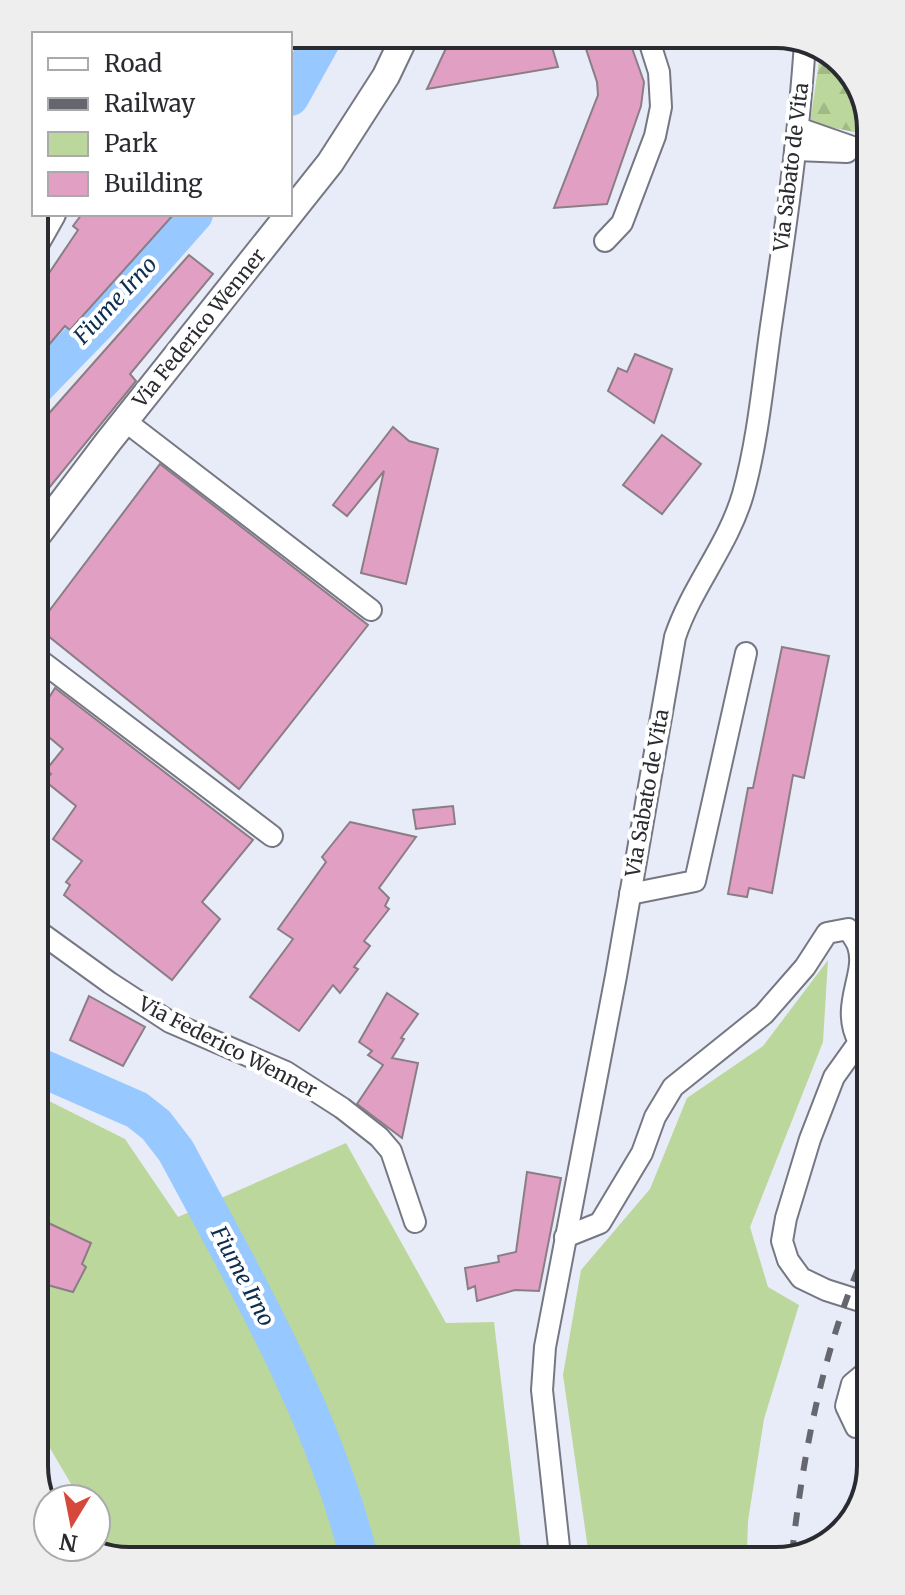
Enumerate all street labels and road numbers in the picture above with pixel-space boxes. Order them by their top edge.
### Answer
street label: Via Sabato de Vita [768,81,813,254]
street label: Via Federico Wenner [126,243,270,413]
street label: Via Sabato de Vita [619,707,674,880]
street label: Via Federico Wenner [134,990,322,1102]

